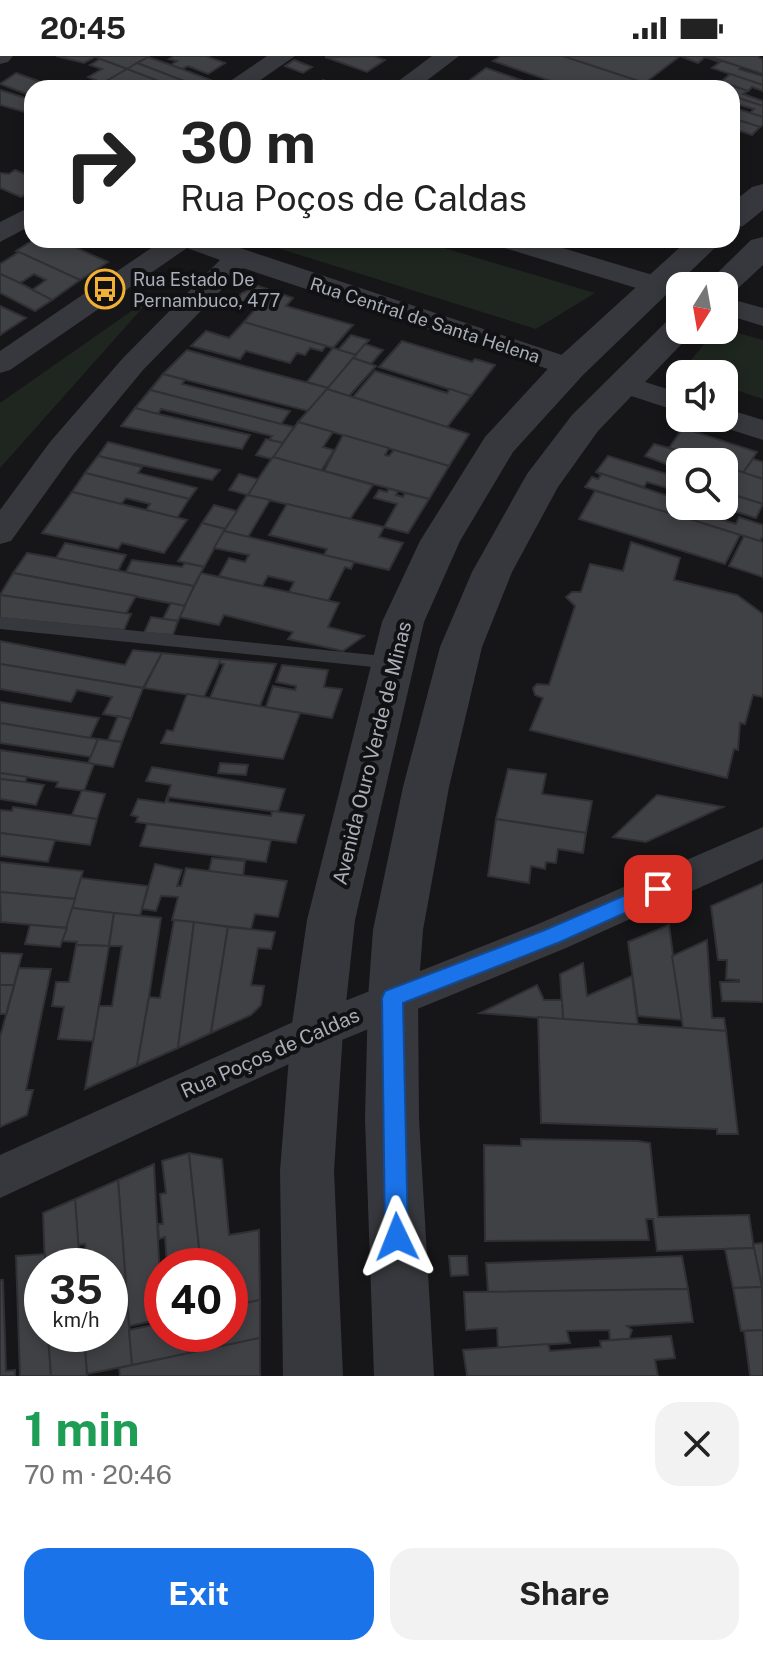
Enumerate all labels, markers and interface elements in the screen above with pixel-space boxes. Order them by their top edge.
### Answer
text: 20:45 [40,10,126,46]
text: 30 m [180,110,316,176]
icon: right [48,112,152,216]
text: Rua Poços de Caldas [180,177,527,219]
bus stop icon: Rua Estado De Pernambuco, 477 [84,268,126,310]
place label: Rua Estado De Pernambuco, 477 [133,269,280,311]
north arrow [666,272,738,344]
map controls [666,272,738,520]
street label: Rua Central de Santa Helena [307,273,543,367]
button: sound [666,360,738,432]
button: search [666,448,738,520]
street label: Avenida Ouro Verde de Minas [328,619,416,887]
pin [624,855,692,923]
icon: arrive [636,867,680,911]
street label: Rua Poços de Caldas [177,1003,363,1103]
position arrow [355,1195,439,1279]
speed limit sign: 40 [144,1248,248,1352]
text: 35 [49,1266,103,1313]
text: km/h [52,1308,100,1332]
text: 1 min [24,1400,140,1457]
button: close [655,1402,739,1486]
text: 70 m · 20:46 [24,1459,172,1490]
button: Exit [24,1548,374,1640]
button: Share [390,1548,739,1640]

